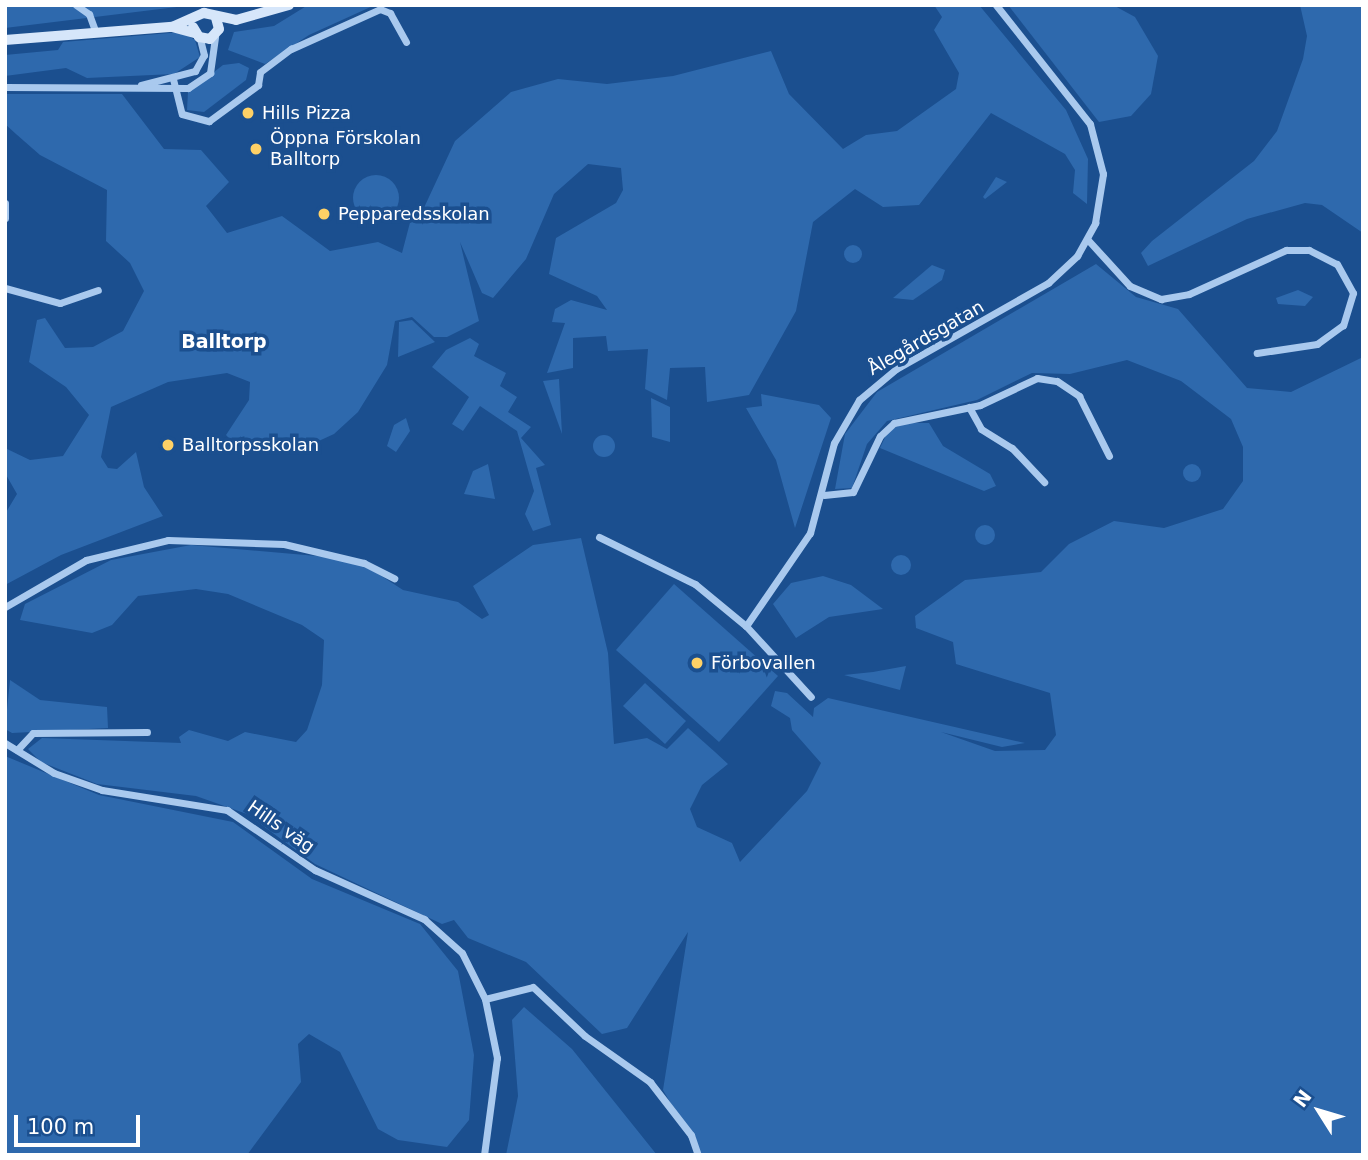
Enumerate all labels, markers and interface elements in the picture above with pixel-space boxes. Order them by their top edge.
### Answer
place label: Hills Pizza [262,102,351,124]
marker: Hills Pizza [240,105,256,121]
place label: Öppna Förskolan Balltorp [270,128,421,170]
marker: Öppna Förskolan Balltorp [248,141,264,157]
place label: Pepparedsskolan [338,203,490,225]
marker: Pepparedsskolan [316,206,332,222]
street label: Ålegårdsgatan [864,296,988,380]
district label: Balltorp [181,331,267,353]
place label: Balltorpsskolan [182,434,319,456]
marker: Balltorpsskolan [160,437,176,453]
place label: Förbovallen [711,652,816,674]
marker: Förbovallen [689,655,705,671]
street label: Hills väg [243,796,319,858]
north arrow [1284,1076,1354,1146]
text: N [1289,1085,1316,1111]
scale bar [18,1100,144,1144]
text: 100 m [27,1115,94,1139]

